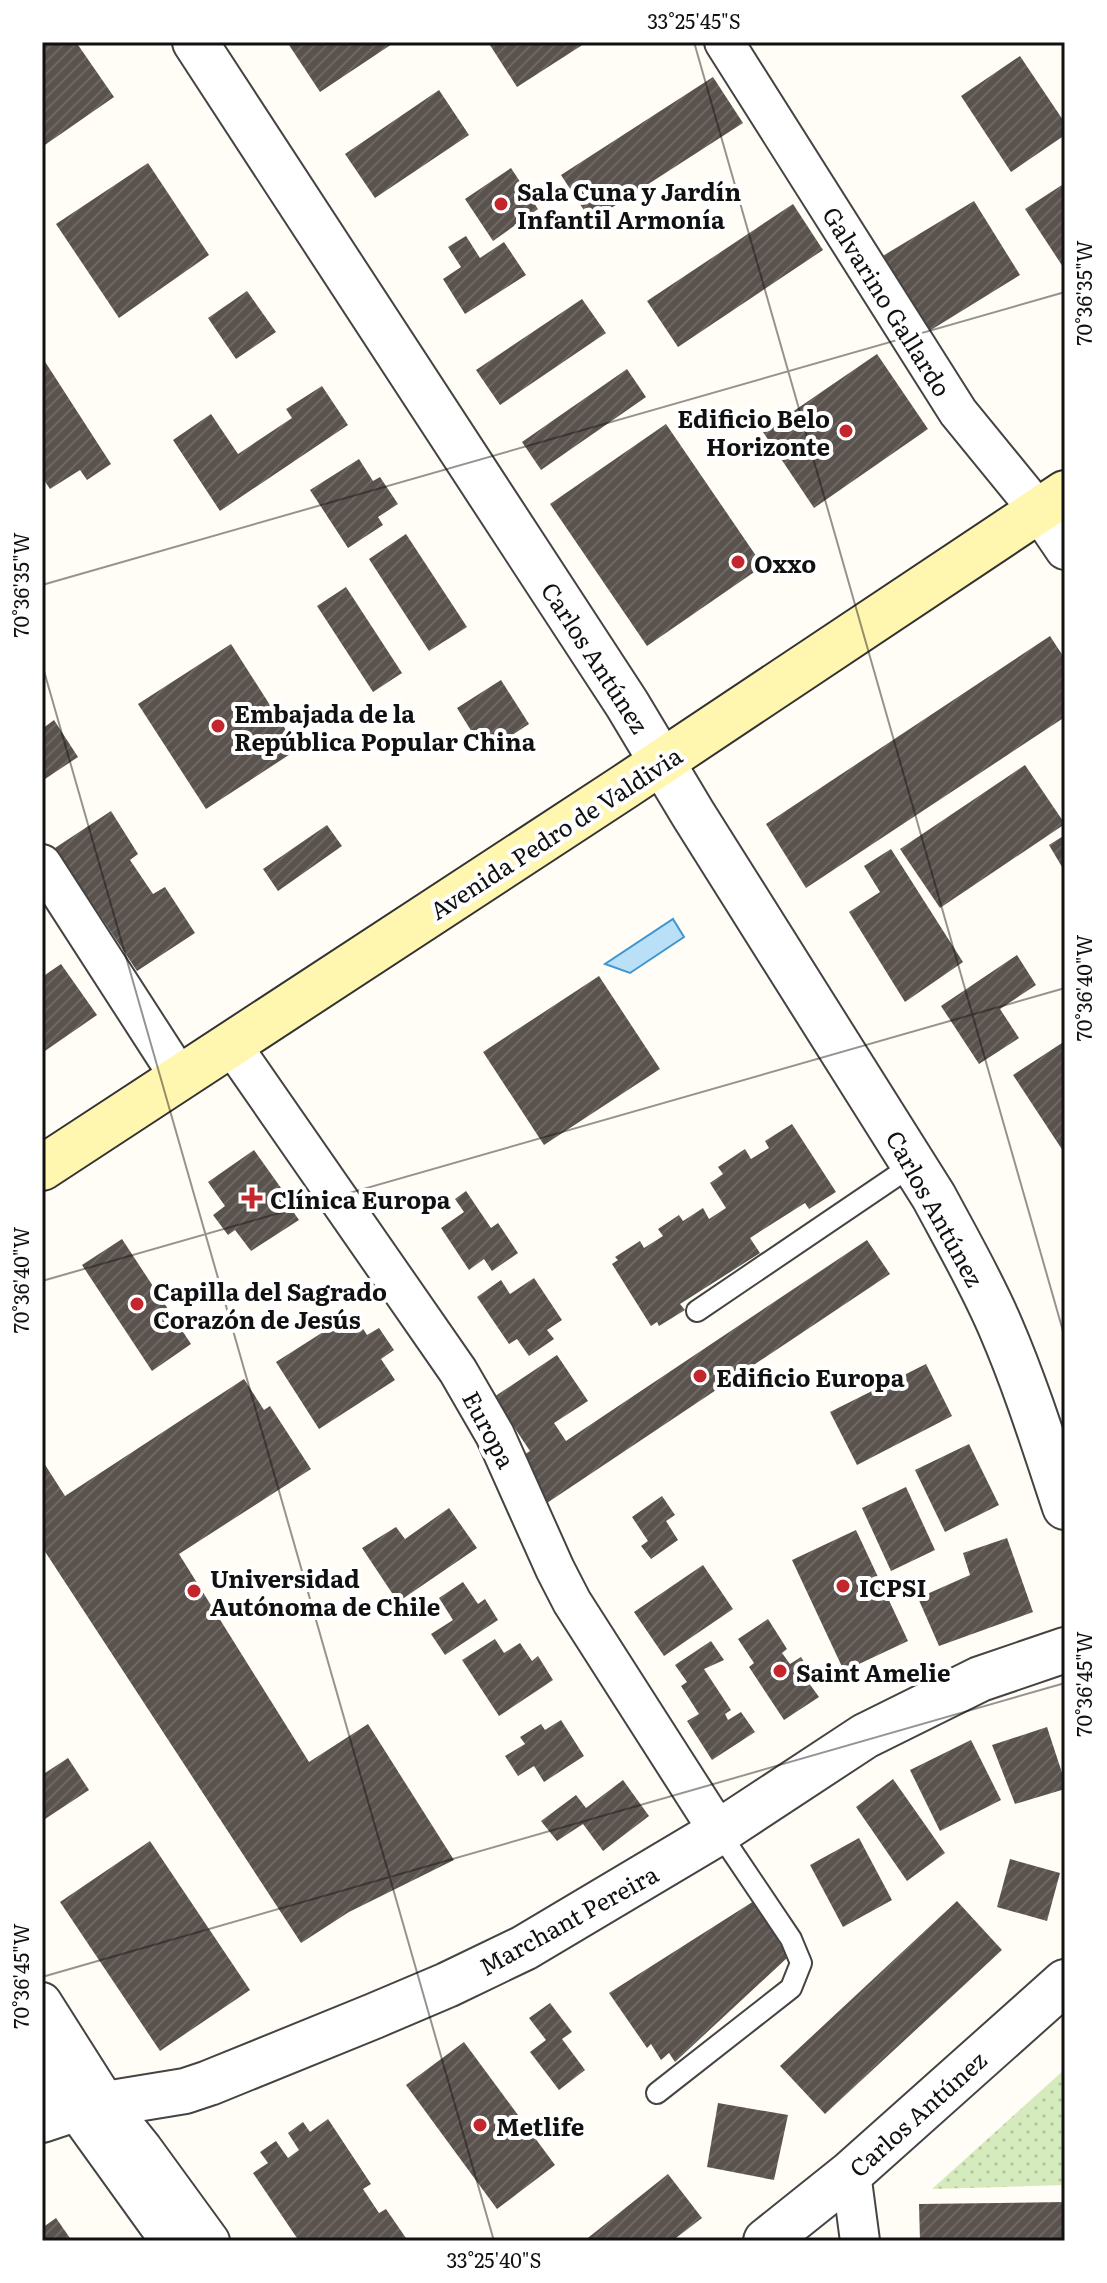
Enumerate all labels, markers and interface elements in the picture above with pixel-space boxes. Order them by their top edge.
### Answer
text: 33°25'45"S [647,5,741,35]
place label: Sala Cuna y Jardín Infantil Armonía [517,173,742,236]
marker: Sala Cuna y Jardín Infantil Armonía [492,195,510,213]
street label: Galvarino Gallardo [815,199,961,403]
text: 70°36'35"W [1068,240,1098,346]
place label: Edificio Belo Horizonte [677,400,830,463]
marker: Edificio Belo Horizonte [837,422,855,440]
text: 70°36'35"W [5,532,35,638]
place label: Oxxo [754,545,816,580]
marker: Oxxo [729,553,747,571]
street label: Carlos Antúnez [534,575,658,740]
place label: Embajada de la República Popular China [234,695,536,758]
marker: Embajada de la República Popular China [209,717,227,735]
street label: Avenida Pedro de Valdivia [422,737,688,927]
text: 70°36'40"W [1068,934,1098,1041]
street label: Carlos Antúnez [879,1123,994,1293]
place label: Clínica Europa [270,1181,451,1216]
marker: Clínica Europa [241,1187,263,1209]
text: 70°36'40"W [5,1226,35,1333]
place label: Capilla del Sagrado Corazón de Jesús [153,1273,387,1336]
marker: Capilla del Sagrado Corazón de Jesús [128,1295,146,1313]
place label: Edificio Europa [716,1359,905,1394]
marker: Edificio Europa [691,1367,709,1385]
street label: Europa [455,1384,525,1474]
place label: Universidad Autónoma de Chile [210,1560,440,1623]
place label: ICPSI [859,1569,927,1604]
marker: ICPSI [834,1577,852,1595]
marker: Universidad Autónoma de Chile [185,1582,203,1600]
text: 70°36'45"W [1068,1631,1098,1737]
place label: Saint Amelie [796,1654,951,1689]
marker: Saint Amelie [771,1662,789,1680]
street label: Marchant Pereira [472,1855,664,1983]
text: 70°36'45"W [5,1923,35,2029]
street label: Carlos Antúnez [841,2042,994,2184]
place label: Metlife [496,2108,584,2143]
marker: Metlife [471,2116,489,2134]
text: 33°25'40"S [447,2244,541,2274]

